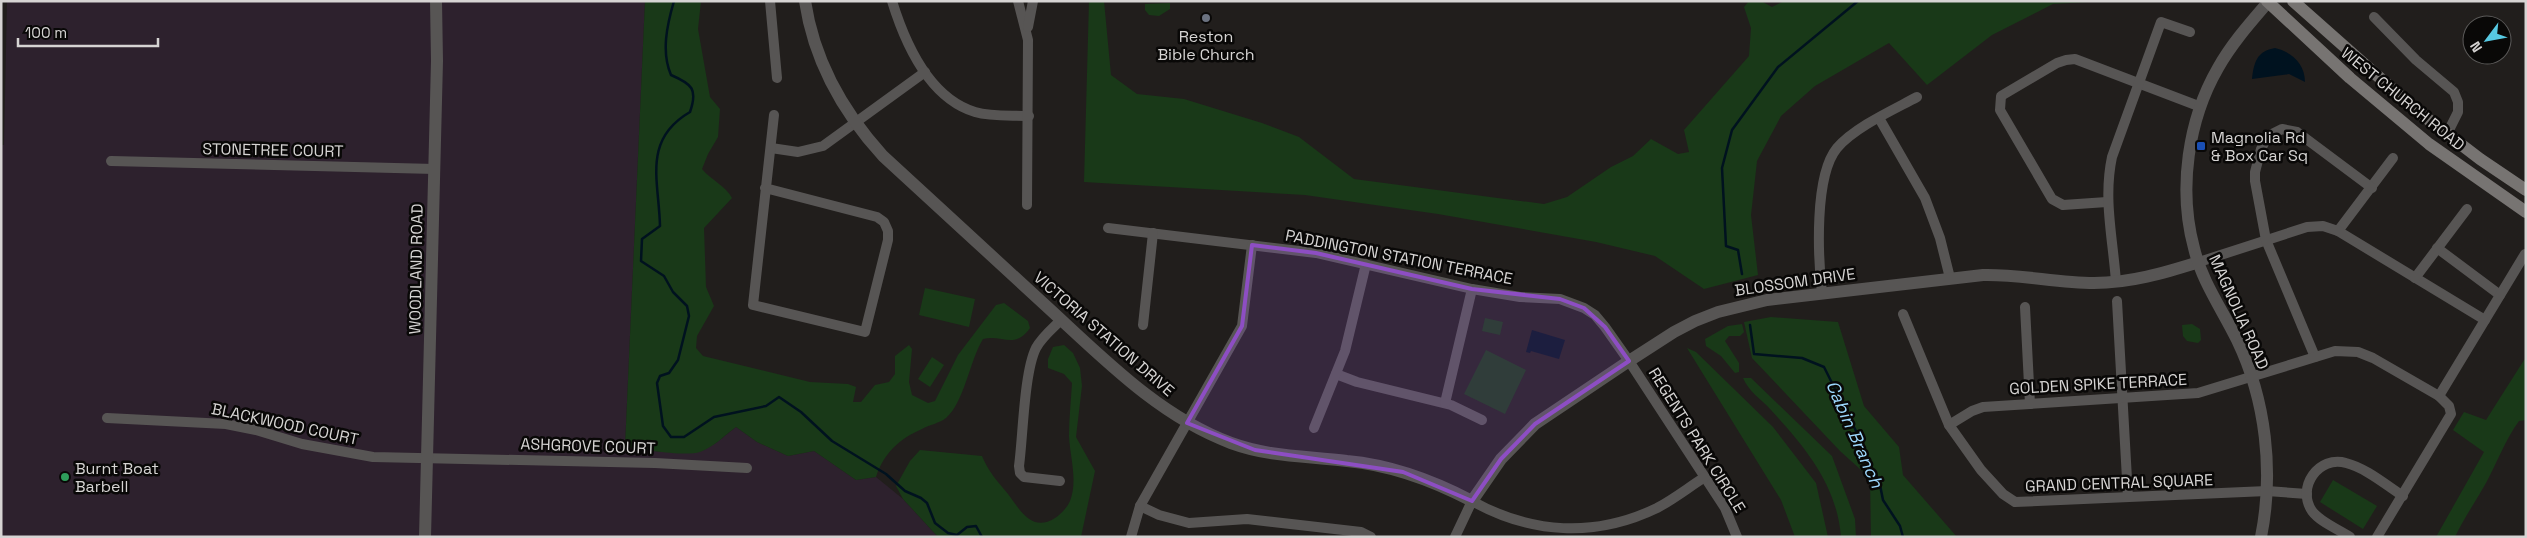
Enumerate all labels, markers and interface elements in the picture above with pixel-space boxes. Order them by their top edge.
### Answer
marker: Reston Bible Church [1200,12,1212,24]
scale bar [18,15,158,47]
north arrow [2462,15,2512,65]
text: 100 m [25,23,67,42]
place label: Reston Bible Church [1157,26,1255,65]
text: N [2466,38,2486,56]
street label: WEST CHURCH ROAD [2337,43,2469,155]
place label: Magnolia Rd & Box Car Sq [2211,127,2308,166]
street label: STONETREE COURT [202,138,344,162]
marker: Magnolia Rd & Box Car Sq [2195,140,2207,152]
street label: WOODLAND ROAD [404,203,428,335]
street label: PADDINGTON STATION TERRACE [1284,225,1514,289]
street label: MAGNOLIA ROAD [2204,251,2274,373]
street label: BLOSSOM DRIVE [1733,263,1857,301]
street label: VICTORIA STATION DRIVE [1029,267,1179,401]
street label: REGENTS PARK CIRCLE [1644,363,1750,517]
street label: GOLDEN SPIKE TERRACE [2009,369,2187,399]
water label: Cabin Branch [1821,377,1889,492]
street label: BLACKWOOD COURT [210,398,360,450]
street label: ASHGROVE COURT [520,433,656,459]
place label: Burnt Boat Barbell [75,458,159,497]
street label: GRAND CENTRAL SQUARE [2025,469,2213,497]
marker: Burnt Boat Barbell [59,471,71,483]

